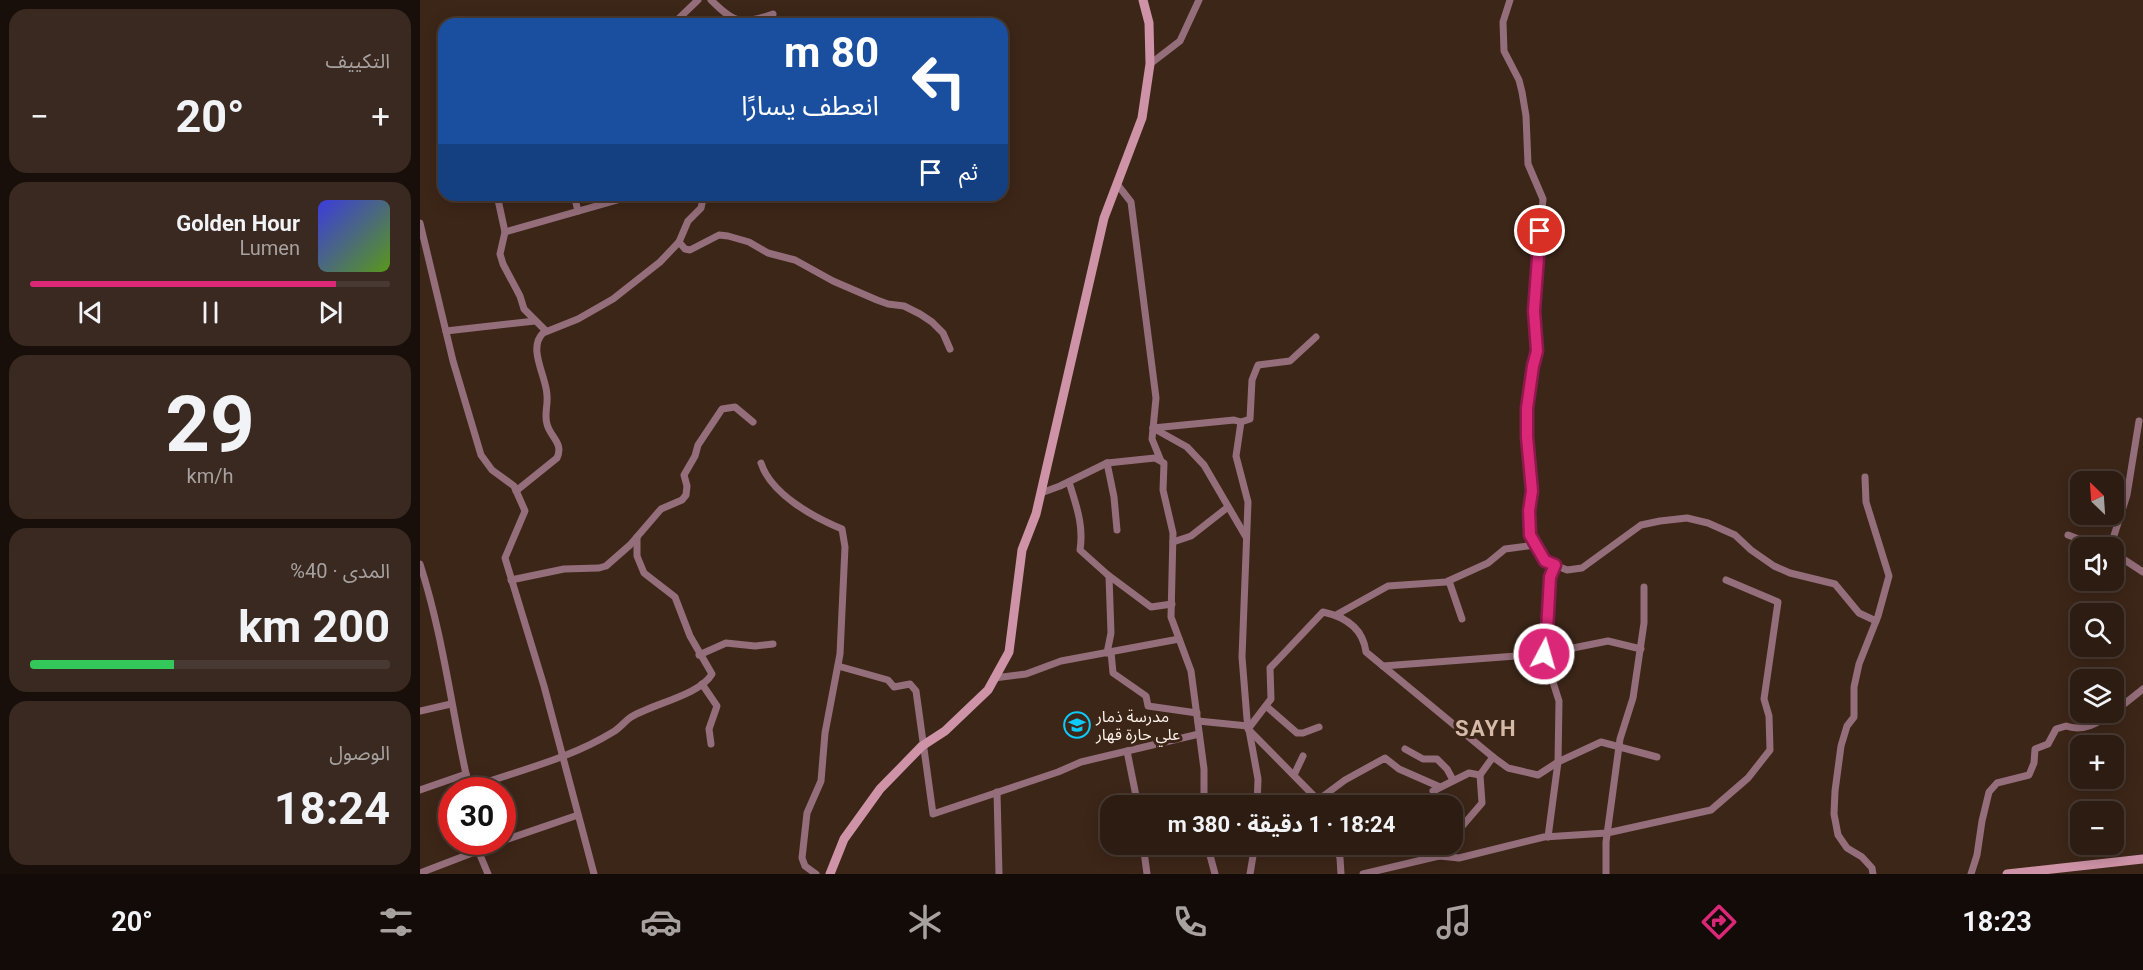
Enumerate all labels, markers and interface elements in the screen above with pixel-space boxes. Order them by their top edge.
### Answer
text: 80 m [784,28,879,77]
icon: left [900,42,978,120]
text: التكييف [326,49,390,73]
text: 20° [175,90,245,143]
text: انعطف يسارًا [741,90,879,122]
text: − [30,97,49,136]
text: + [371,97,390,136]
icon: arrive [914,156,947,189]
text: ثم [959,160,978,185]
pin [1514,205,1565,256]
text: Golden Hour [176,211,300,236]
icon: arrive [1523,214,1556,247]
text: Lumen [239,236,300,260]
icon: previous [74,296,107,329]
icon: pause [194,296,227,329]
icon: next [314,296,347,329]
text: 29 [165,379,255,470]
text: km/h [187,464,233,488]
north arrow [2070,471,2124,525]
map controls [2070,471,2124,855]
button: sound [2070,537,2124,591]
text: المدى · 40% [290,559,390,583]
text: 200 km [238,600,390,653]
button: search [2070,603,2124,657]
position arrow [1512,622,1576,686]
button: layers [2070,669,2124,723]
place label: مدرسة ذمار علي حارة قهار [1095,707,1180,746]
school or university icon: مدرسة ذمار علي حارة قهار [1062,710,1092,740]
district label: SAYH [1455,716,1517,741]
button: + [2070,735,2124,789]
text: الوصول [329,741,390,765]
speed limit sign: 30 [438,777,516,855]
text: 18:24 [274,782,390,835]
button: − [2070,801,2124,855]
text: 18:24 · 1 دقيقة · 380 m [1168,812,1395,837]
icon: filters [375,901,417,943]
icon: car [640,901,682,943]
icon: climate [904,901,946,943]
icon: phone [1169,901,1211,943]
icon: music [1433,901,1475,943]
icon: directions [1698,901,1740,943]
text: 20° [111,906,153,938]
text: 18:23 [1962,906,2032,938]

